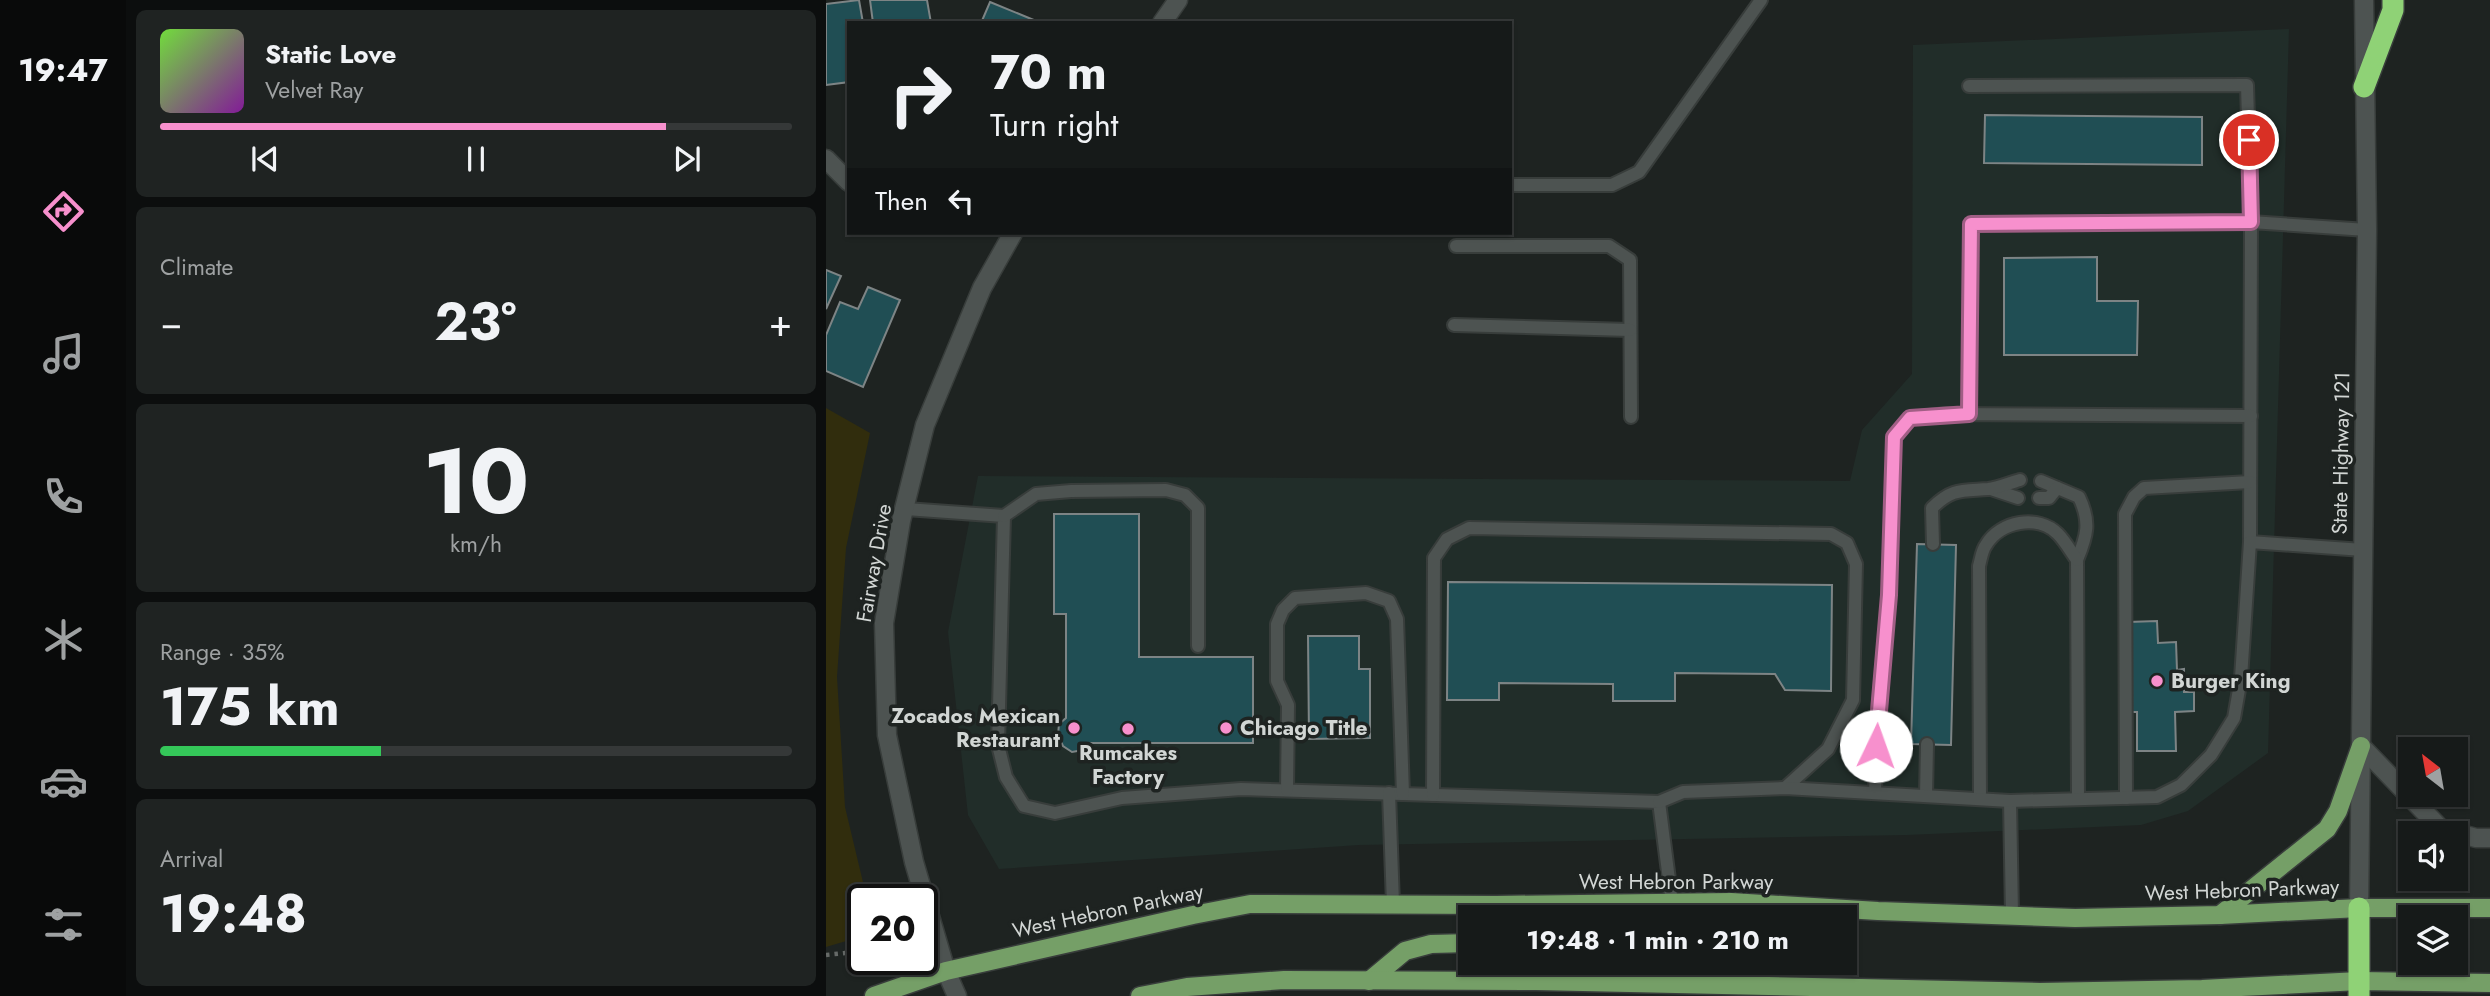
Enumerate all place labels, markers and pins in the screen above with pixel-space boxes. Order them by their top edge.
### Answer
pin [2219,110,2279,170]
place label: Burger King [2171,666,2290,696]
marker: Burger King [2149,673,2165,689]
place label: Zocados Mexican Restaurant [891,701,1060,755]
place label: Chicago Title [1240,713,1368,743]
marker: Zocados Mexican Restaurant [1066,720,1082,736]
marker: Chicago Title [1218,720,1234,736]
marker: Rumcakes Factory [1120,721,1136,737]
place label: Rumcakes Factory [1079,738,1177,792]

